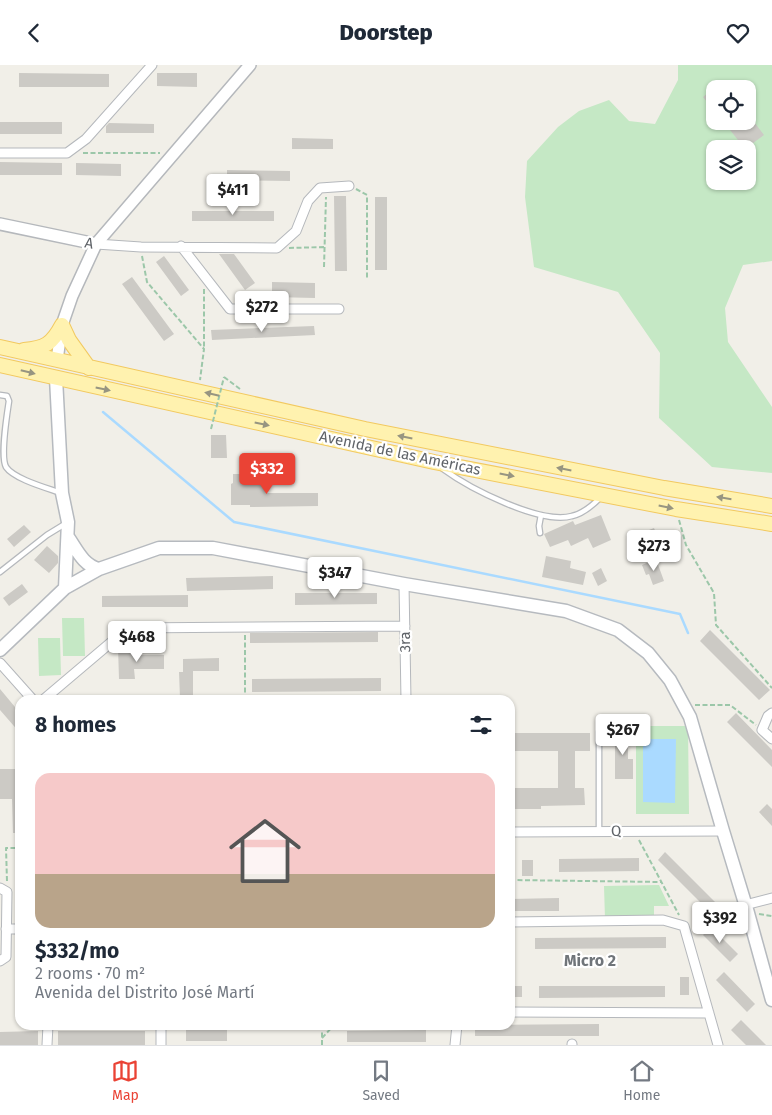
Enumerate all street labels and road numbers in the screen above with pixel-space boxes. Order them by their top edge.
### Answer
street label: A [83,233,95,253]
street label: Avenida de las Américas [318,427,482,479]
street label: 3ra [396,631,414,653]
street label: Q [611,822,621,840]

